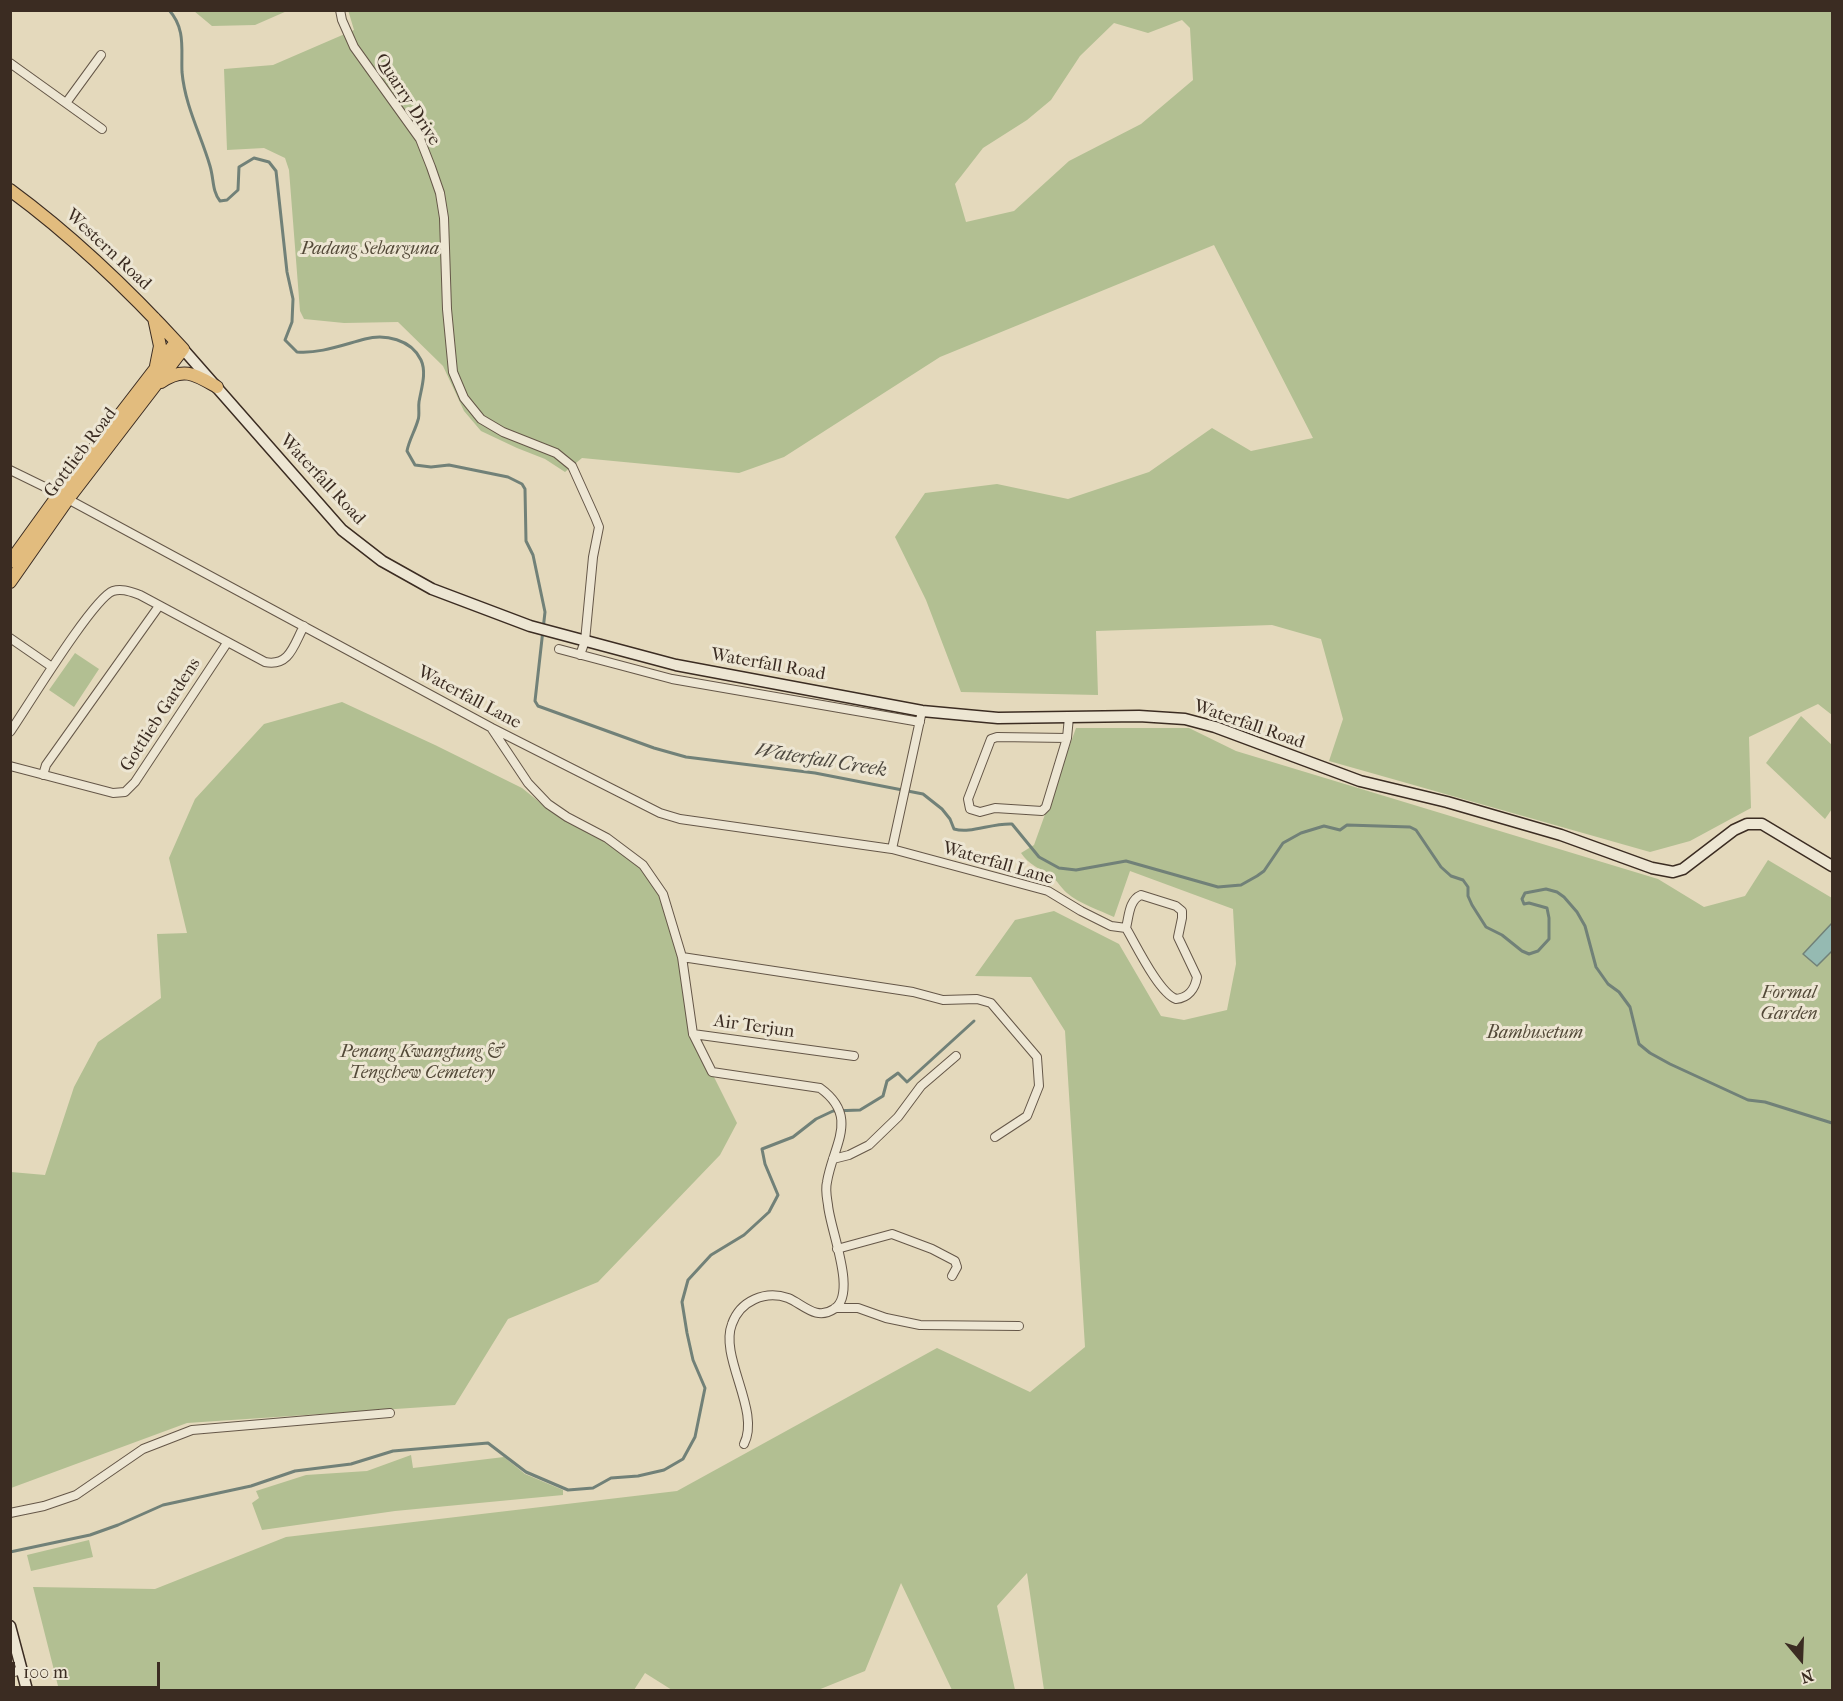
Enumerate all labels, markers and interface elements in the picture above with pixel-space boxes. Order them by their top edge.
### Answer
street label: Quarry Drive [369,50,445,150]
street label: Western Road [61,205,155,295]
park label: Padang Sebarguna [301,239,439,261]
street label: Gottlieb Road [40,404,122,502]
street label: Waterfall Road [275,430,369,530]
street label: Waterfall Road [709,644,827,686]
street label: Gottlieb Gardens [116,654,206,776]
street label: Waterfall Lane [413,662,525,734]
street label: Waterfall Road [1191,696,1307,754]
water label: Waterfall Creek [753,739,889,783]
street label: Waterfall Lane [940,838,1056,890]
park label: Formal Garden [1760,983,1818,1026]
street label: Air Terjun [712,1011,796,1043]
park label: Bambusetum [1487,1023,1583,1045]
park label: Penang Kwangtung & Tengchew Cemetery [340,1042,504,1084]
north arrow [1771,1629,1831,1689]
scale bar [15,1650,164,1688]
text: 100 m [23,1662,68,1683]
text: N [1798,1666,1816,1687]

